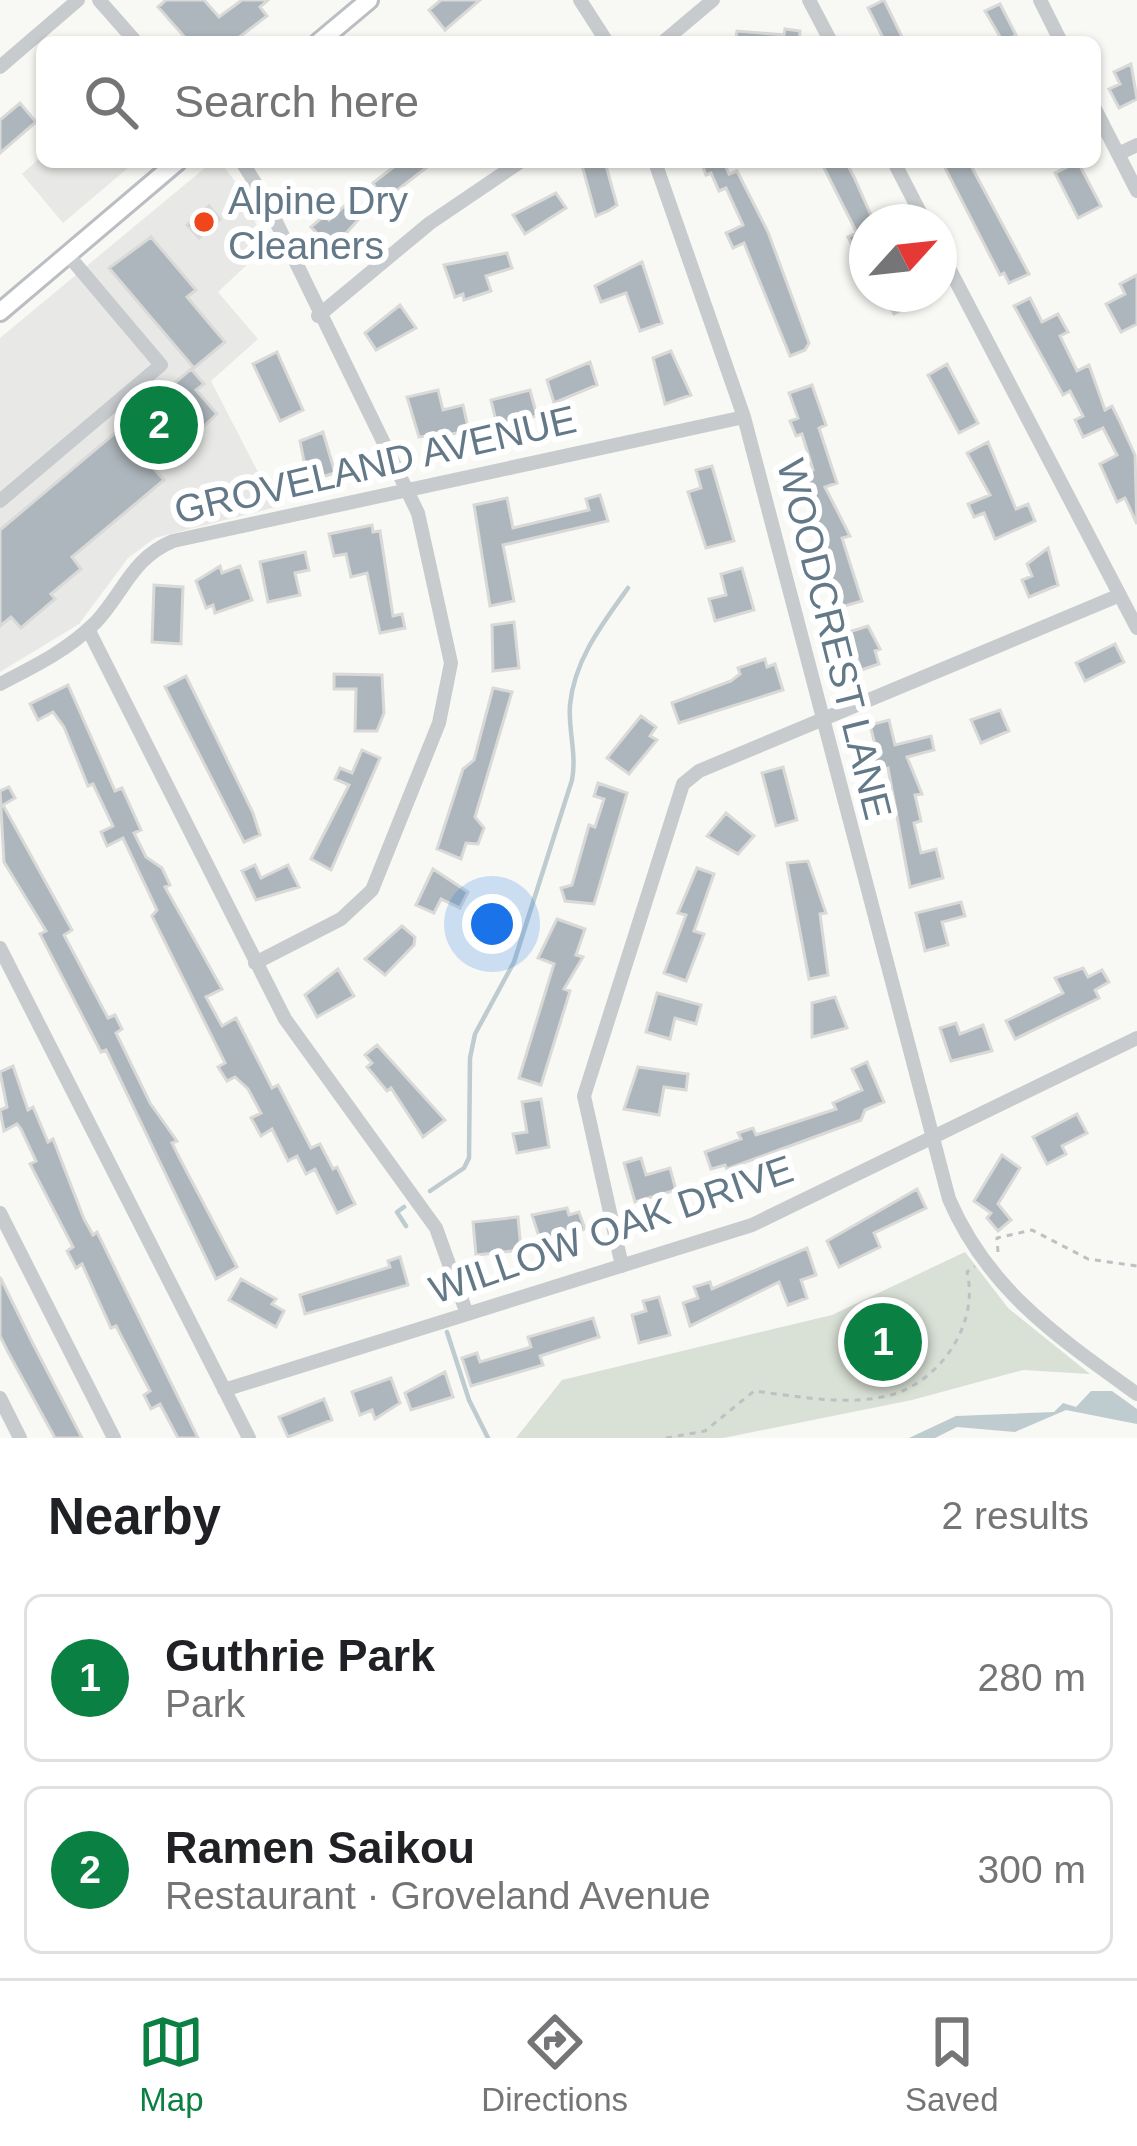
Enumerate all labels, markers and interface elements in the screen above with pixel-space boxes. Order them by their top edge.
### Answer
search box [36,36,1101,168]
icon: search [78,69,144,135]
text: Search here [174,76,419,127]
place label: Alpine Dry Cleaners [228,179,408,267]
north arrow [849,204,957,312]
marker: Alpine Dry Cleaners [191,209,217,235]
pin: 2 [120,380,198,470]
street label: GROVELAND AVENUE [170,397,580,532]
street label: WOODCREST LANE [769,454,900,824]
your location [462,894,522,954]
street label: WILLOW OAK DRIVE [424,1147,798,1312]
pin: 1 [844,1297,922,1387]
text: Nearby [48,1488,221,1545]
text: 2 results [942,1494,1089,1537]
text: Guthrie Park [165,1630,435,1681]
text: 1 [79,1656,101,1699]
text: 280 m [978,1656,1086,1699]
text: Park [165,1682,245,1725]
text: Ramen Saikou [165,1822,475,1873]
text: 2 [79,1848,101,1891]
text: 300 m [978,1848,1086,1891]
text: Restaurant · Groveland Avenue [165,1874,711,1917]
tab: Map [138,2009,204,2119]
tab: Directions [481,2009,628,2119]
tab: Saved [905,2009,999,2119]

